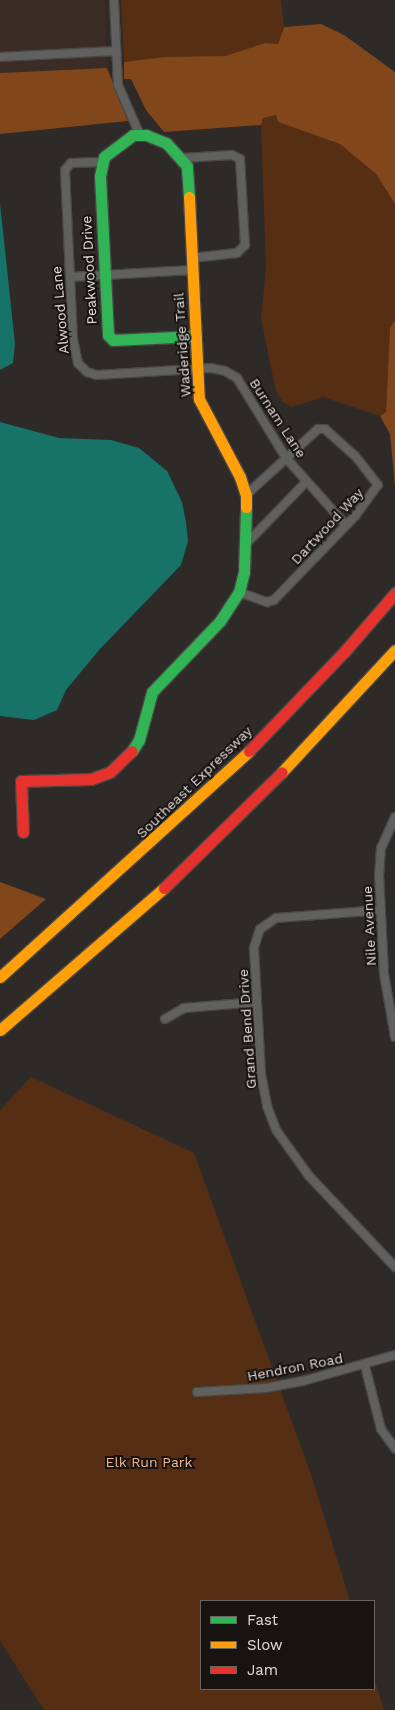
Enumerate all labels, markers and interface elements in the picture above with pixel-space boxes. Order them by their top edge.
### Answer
street label: Peakwood Drive [78,215,100,325]
street label: Alwood Lane [48,265,72,355]
street label: Waderidge Trail [170,292,194,398]
street label: Burnam Lane [246,375,310,461]
street label: Dartwood Way [287,484,367,568]
street label: Southeast Expressway [133,722,255,842]
street label: Nile Avenue [359,885,379,967]
street label: Grand Bend Drive [234,969,260,1089]
street label: Hendron Road [246,1349,344,1385]
park label: Elk Run Park [105,1454,193,1470]
legend [200,1600,375,1690]
text: Fast [247,1611,278,1629]
text: Slow [247,1636,283,1654]
text: Jam [247,1661,278,1679]

